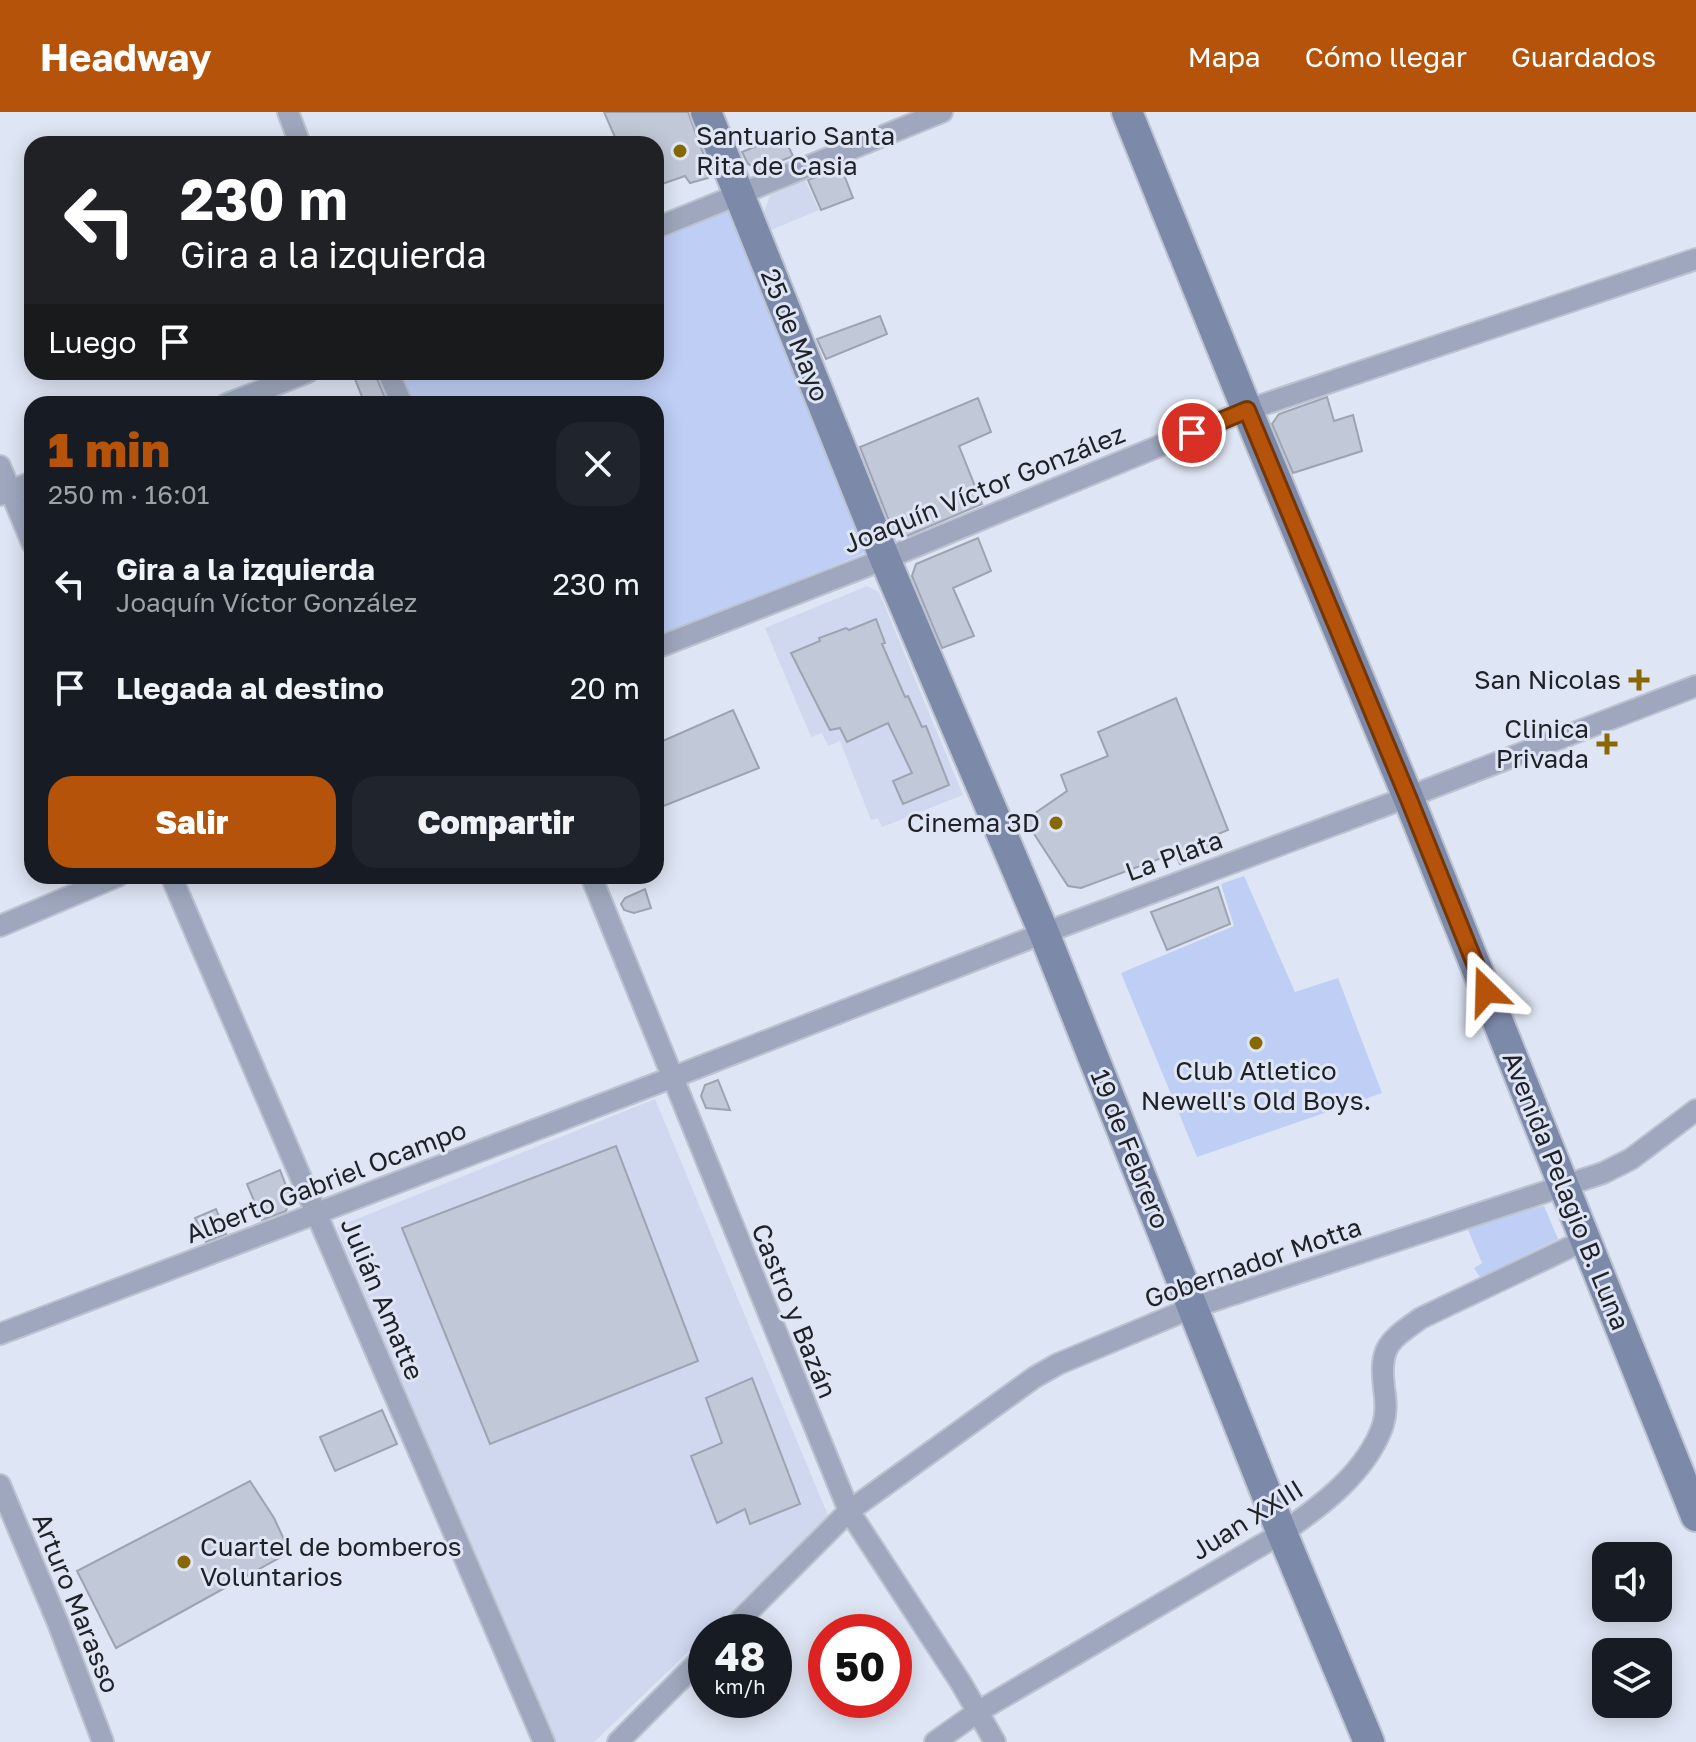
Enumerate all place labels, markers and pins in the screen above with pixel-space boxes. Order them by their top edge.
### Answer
place label: Santuario Santa Rita de Casia [696,120,895,181]
marker: Santuario Santa Rita de Casia [671,142,689,160]
pin [1158,399,1226,467]
place label: San Nicolas [1474,664,1621,695]
marker: San Nicolas [1628,669,1650,691]
place label: Clinica Privada [1496,713,1589,774]
marker: Clinica Privada [1596,733,1618,755]
place label: Cinema 3D [907,807,1040,838]
marker: Cinema 3D [1047,814,1065,832]
marker: Club Atletico Newell's Old Boys. [1247,1034,1265,1052]
place label: Club Atletico Newell's Old Boys. [1141,1055,1371,1116]
place label: Cuartel de bomberos Voluntarios [200,1531,462,1592]
marker: Cuartel de bomberos Voluntarios [175,1553,193,1571]

